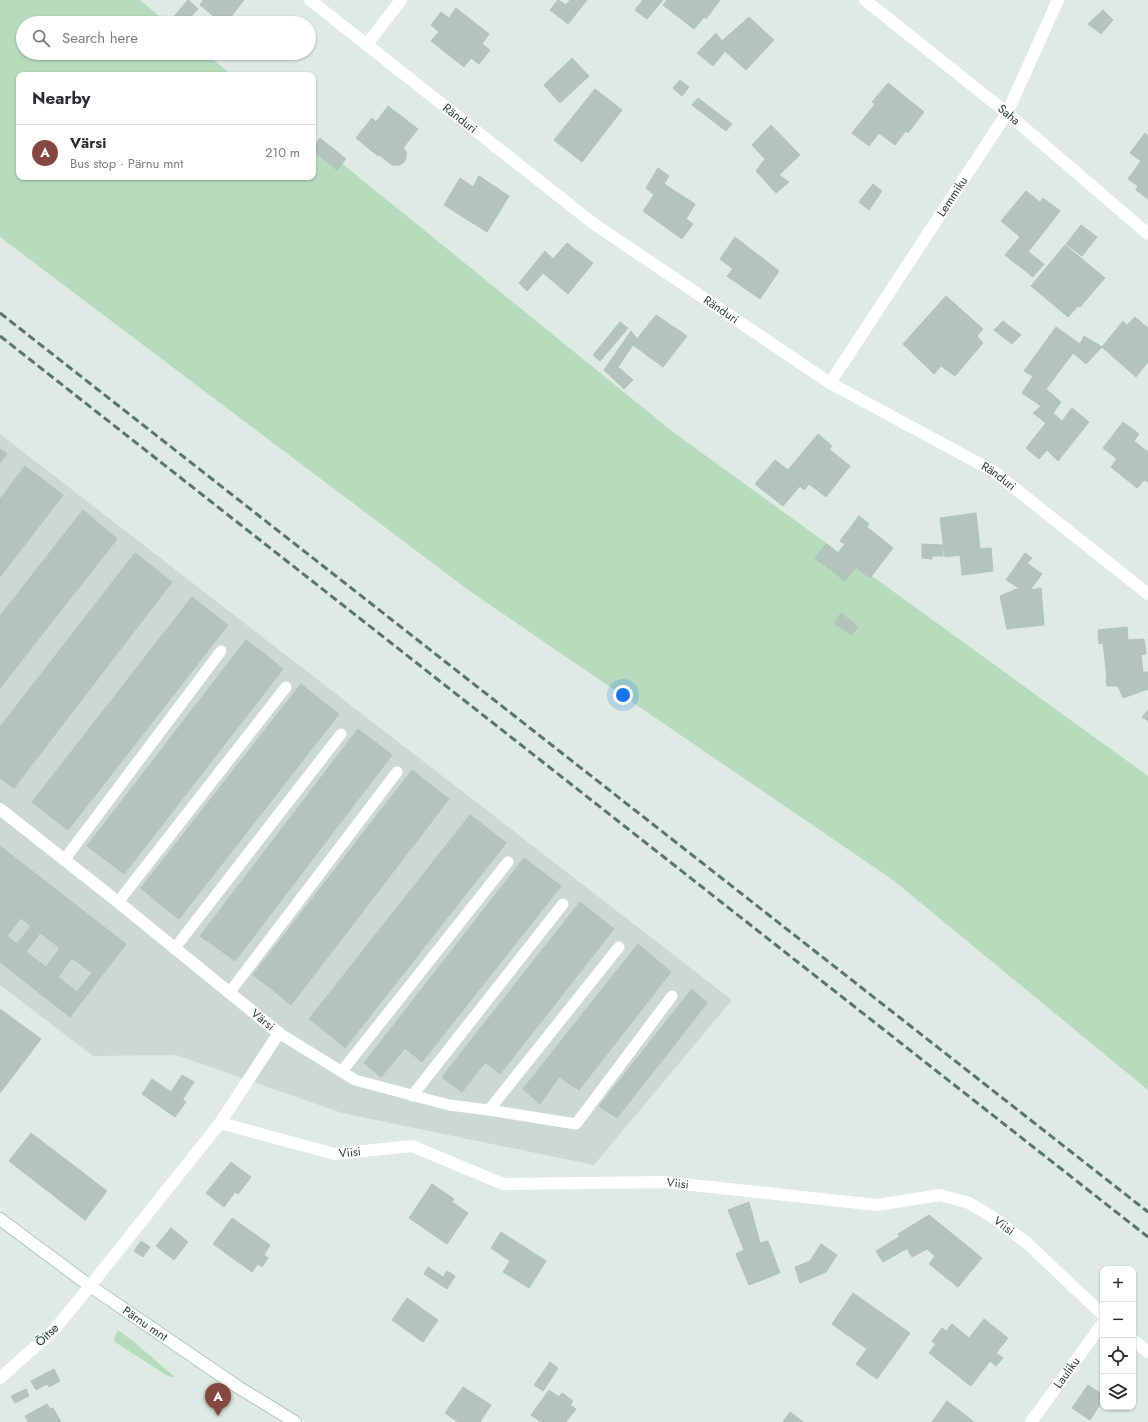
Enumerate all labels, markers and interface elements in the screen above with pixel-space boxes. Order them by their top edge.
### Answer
search box [16,16,316,60]
icon: search [30,27,52,49]
text: Search here [62,27,138,49]
text: Nearby [32,86,90,110]
street label: Ränduri [439,99,481,138]
street label: Saha [994,100,1024,130]
text: Värsi [70,132,106,154]
text: A [40,143,50,162]
text: 210 m [265,143,300,162]
text: Bus stop · Pärnu mnt [70,154,183,173]
street label: Lemmiku [932,173,972,220]
street label: Ränduri [700,291,742,328]
street label: Ränduri [978,457,1020,495]
your location [613,685,633,705]
street label: Värsi [247,1005,279,1035]
street label: Viisi [338,1142,362,1163]
street label: Viisi [666,1173,690,1194]
street label: Viisi [990,1212,1018,1240]
map controls [1100,1266,1136,1410]
button: + [1100,1266,1136,1302]
street label: Pärnu mnt [119,1302,172,1346]
button: − [1100,1302,1136,1338]
street label: Õitse [31,1319,63,1351]
button: locate [1100,1338,1136,1374]
street label: Lauliku [1049,1353,1084,1392]
button: layers [1100,1374,1136,1410]
pin: A [205,1383,231,1416]

